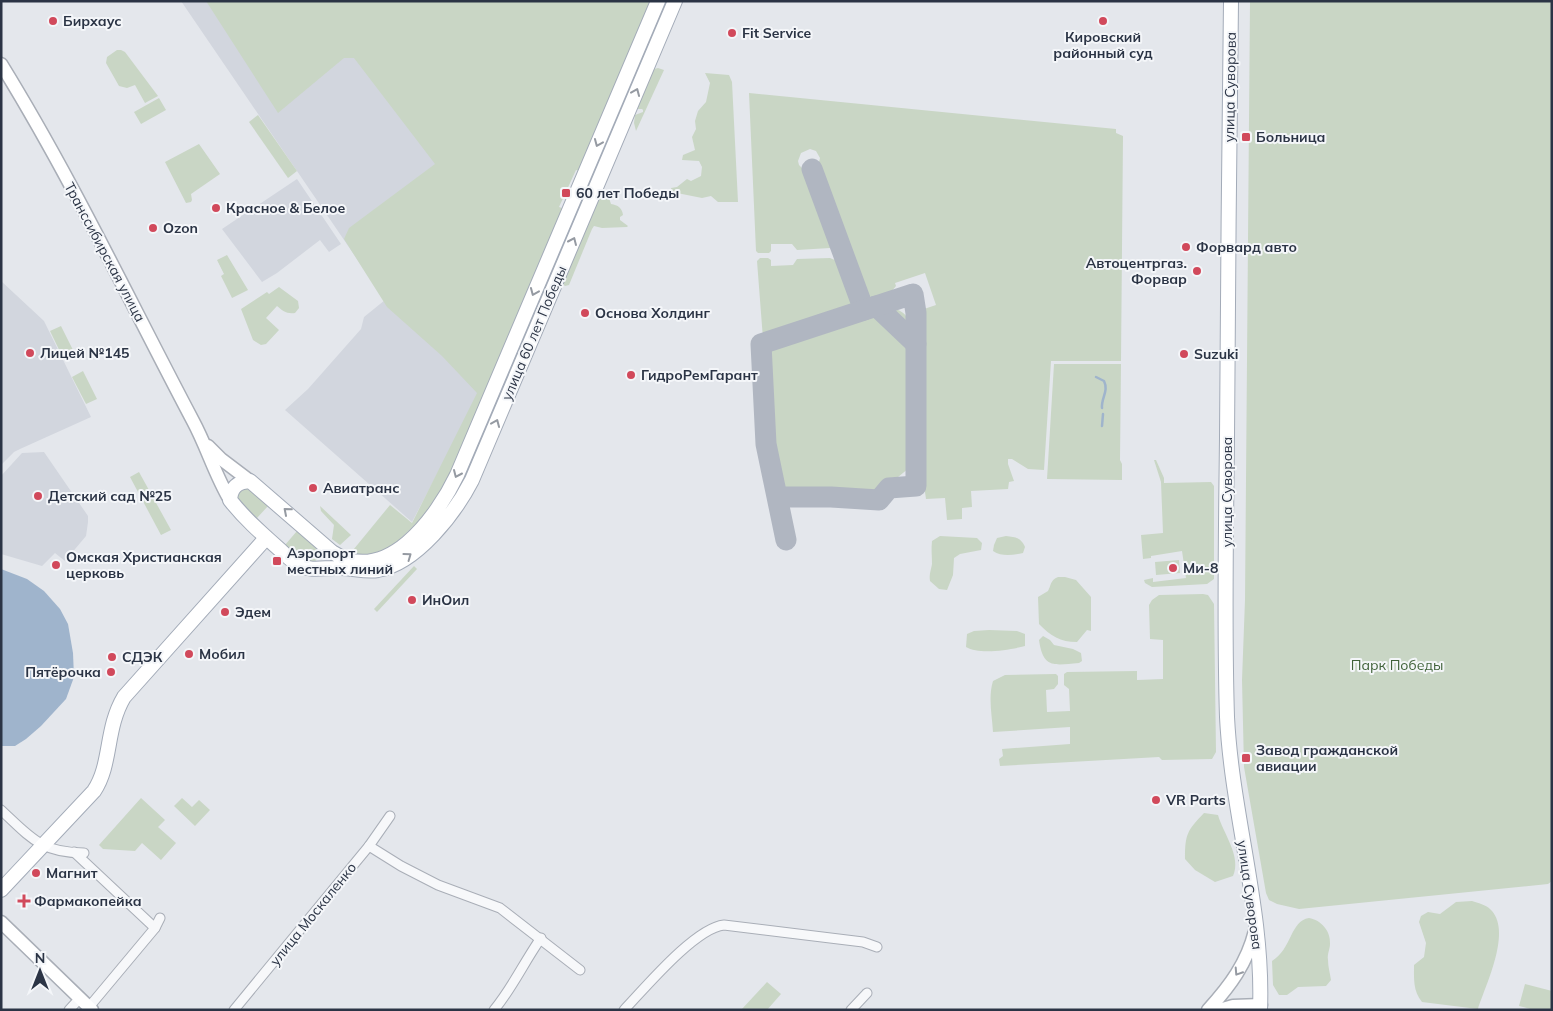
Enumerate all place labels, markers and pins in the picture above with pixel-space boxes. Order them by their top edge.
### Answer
place label: Бирхаус [63,12,122,30]
marker: Бирхаус [47,15,59,27]
marker: Кировский районный суд [1097,15,1109,27]
place label: Fit Service [742,24,812,42]
marker: Fit Service [726,27,738,39]
place label: Кировский районный суд [1053,28,1153,62]
place label: Больница [1256,128,1325,146]
marker: Больница [1240,131,1252,143]
place label: 60 лет Победы [576,184,679,202]
marker: 60 лет Победы [560,187,572,199]
place label: Красное & Белое [226,199,345,217]
marker: Красное & Белое [210,202,222,214]
place label: Ozon [163,219,198,237]
marker: Ozon [147,222,159,234]
place label: Форвард авто [1196,238,1297,256]
marker: Форвард авто [1180,241,1192,253]
place label: Автоцентргаз. Форвар [1086,254,1187,288]
marker: Автоцентргаз. Форвар [1191,265,1203,277]
place label: Основа Холдинг [595,304,710,322]
marker: Основа Холдинг [579,307,591,319]
place label: Лицей №145 [40,344,129,362]
place label: Suzuki [1194,345,1238,363]
marker: Лицей №145 [24,347,36,359]
marker: Suzuki [1178,348,1190,360]
place label: ГидроРемГарант [641,366,758,384]
marker: ГидроРемГарант [625,369,637,381]
place label: Авиатранс [323,479,400,497]
marker: Авиатранс [307,482,319,494]
place label: Детский сад №25 [48,487,172,505]
marker: Детский сад №25 [32,490,44,502]
place label: Аэропорт местных линий [287,544,393,578]
place label: Омская Христианская церковь [66,548,222,582]
marker: Аэропорт местных линий [271,555,283,567]
marker: Омская Христианская церковь [50,559,62,571]
place label: Ми-8 [1183,559,1218,577]
marker: Ми-8 [1167,562,1179,574]
place label: ИнОил [422,591,469,609]
marker: ИнОил [406,594,418,606]
place label: Эдем [235,603,271,621]
marker: Эдем [219,606,231,618]
place label: Мобил [199,645,245,663]
place label: СДЭК [122,648,163,666]
marker: Мобил [183,648,195,660]
marker: СДЭК [106,651,118,663]
place label: Пятёрочка [25,663,101,681]
marker: Пятёрочка [105,666,117,678]
place label: Завод гражданской авиации [1256,741,1398,775]
marker: Завод гражданской авиации [1240,752,1252,764]
place label: VR Parts [1165,791,1226,809]
marker: VR Parts [1150,794,1162,806]
place label: Магнит [46,864,98,882]
marker: Магнит [30,867,42,879]
place label: Фармакопейка [34,892,142,910]
marker: Фармакопейка [18,895,30,907]

